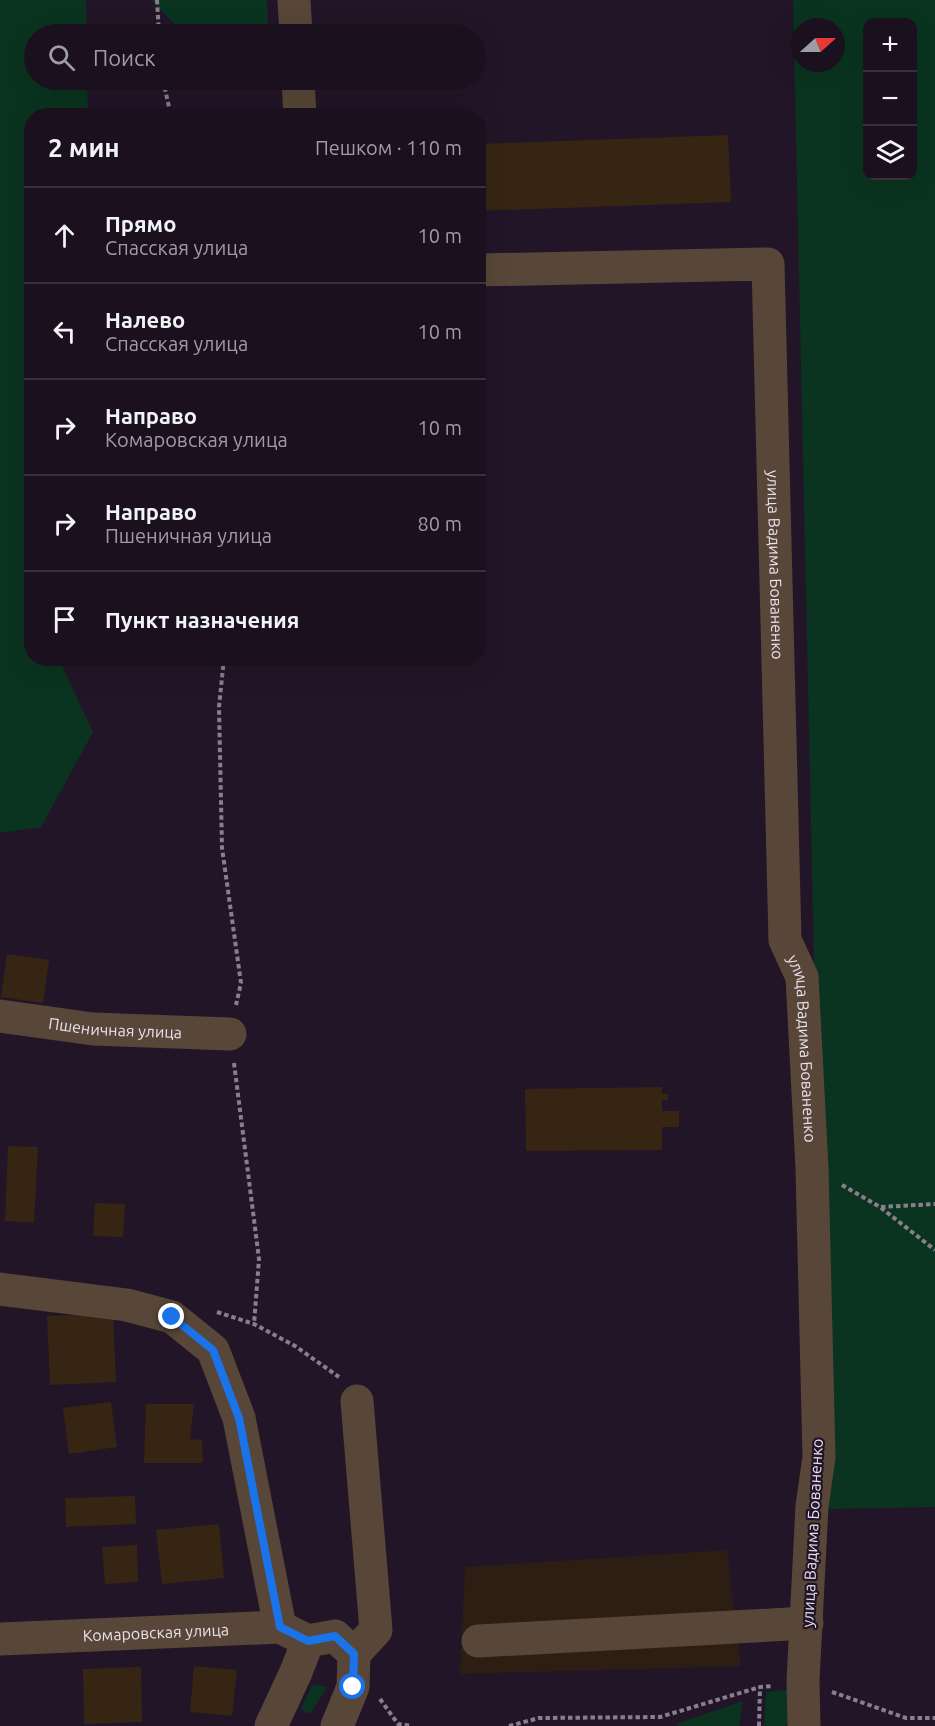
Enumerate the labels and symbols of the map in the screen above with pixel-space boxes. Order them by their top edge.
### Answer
north arrow [791,18,845,72]
street label: улица Вадима Бованенко [764,470,787,660]
street label: улица Вадима Бованенко [784,952,820,1143]
street label: Пшеничная улица [47,1014,182,1041]
route end [158,1303,184,1329]
street label: улица Вадима Бованенко [798,1438,826,1628]
street label: Комаровская улица [82,1620,229,1644]
route start [339,1673,365,1699]

